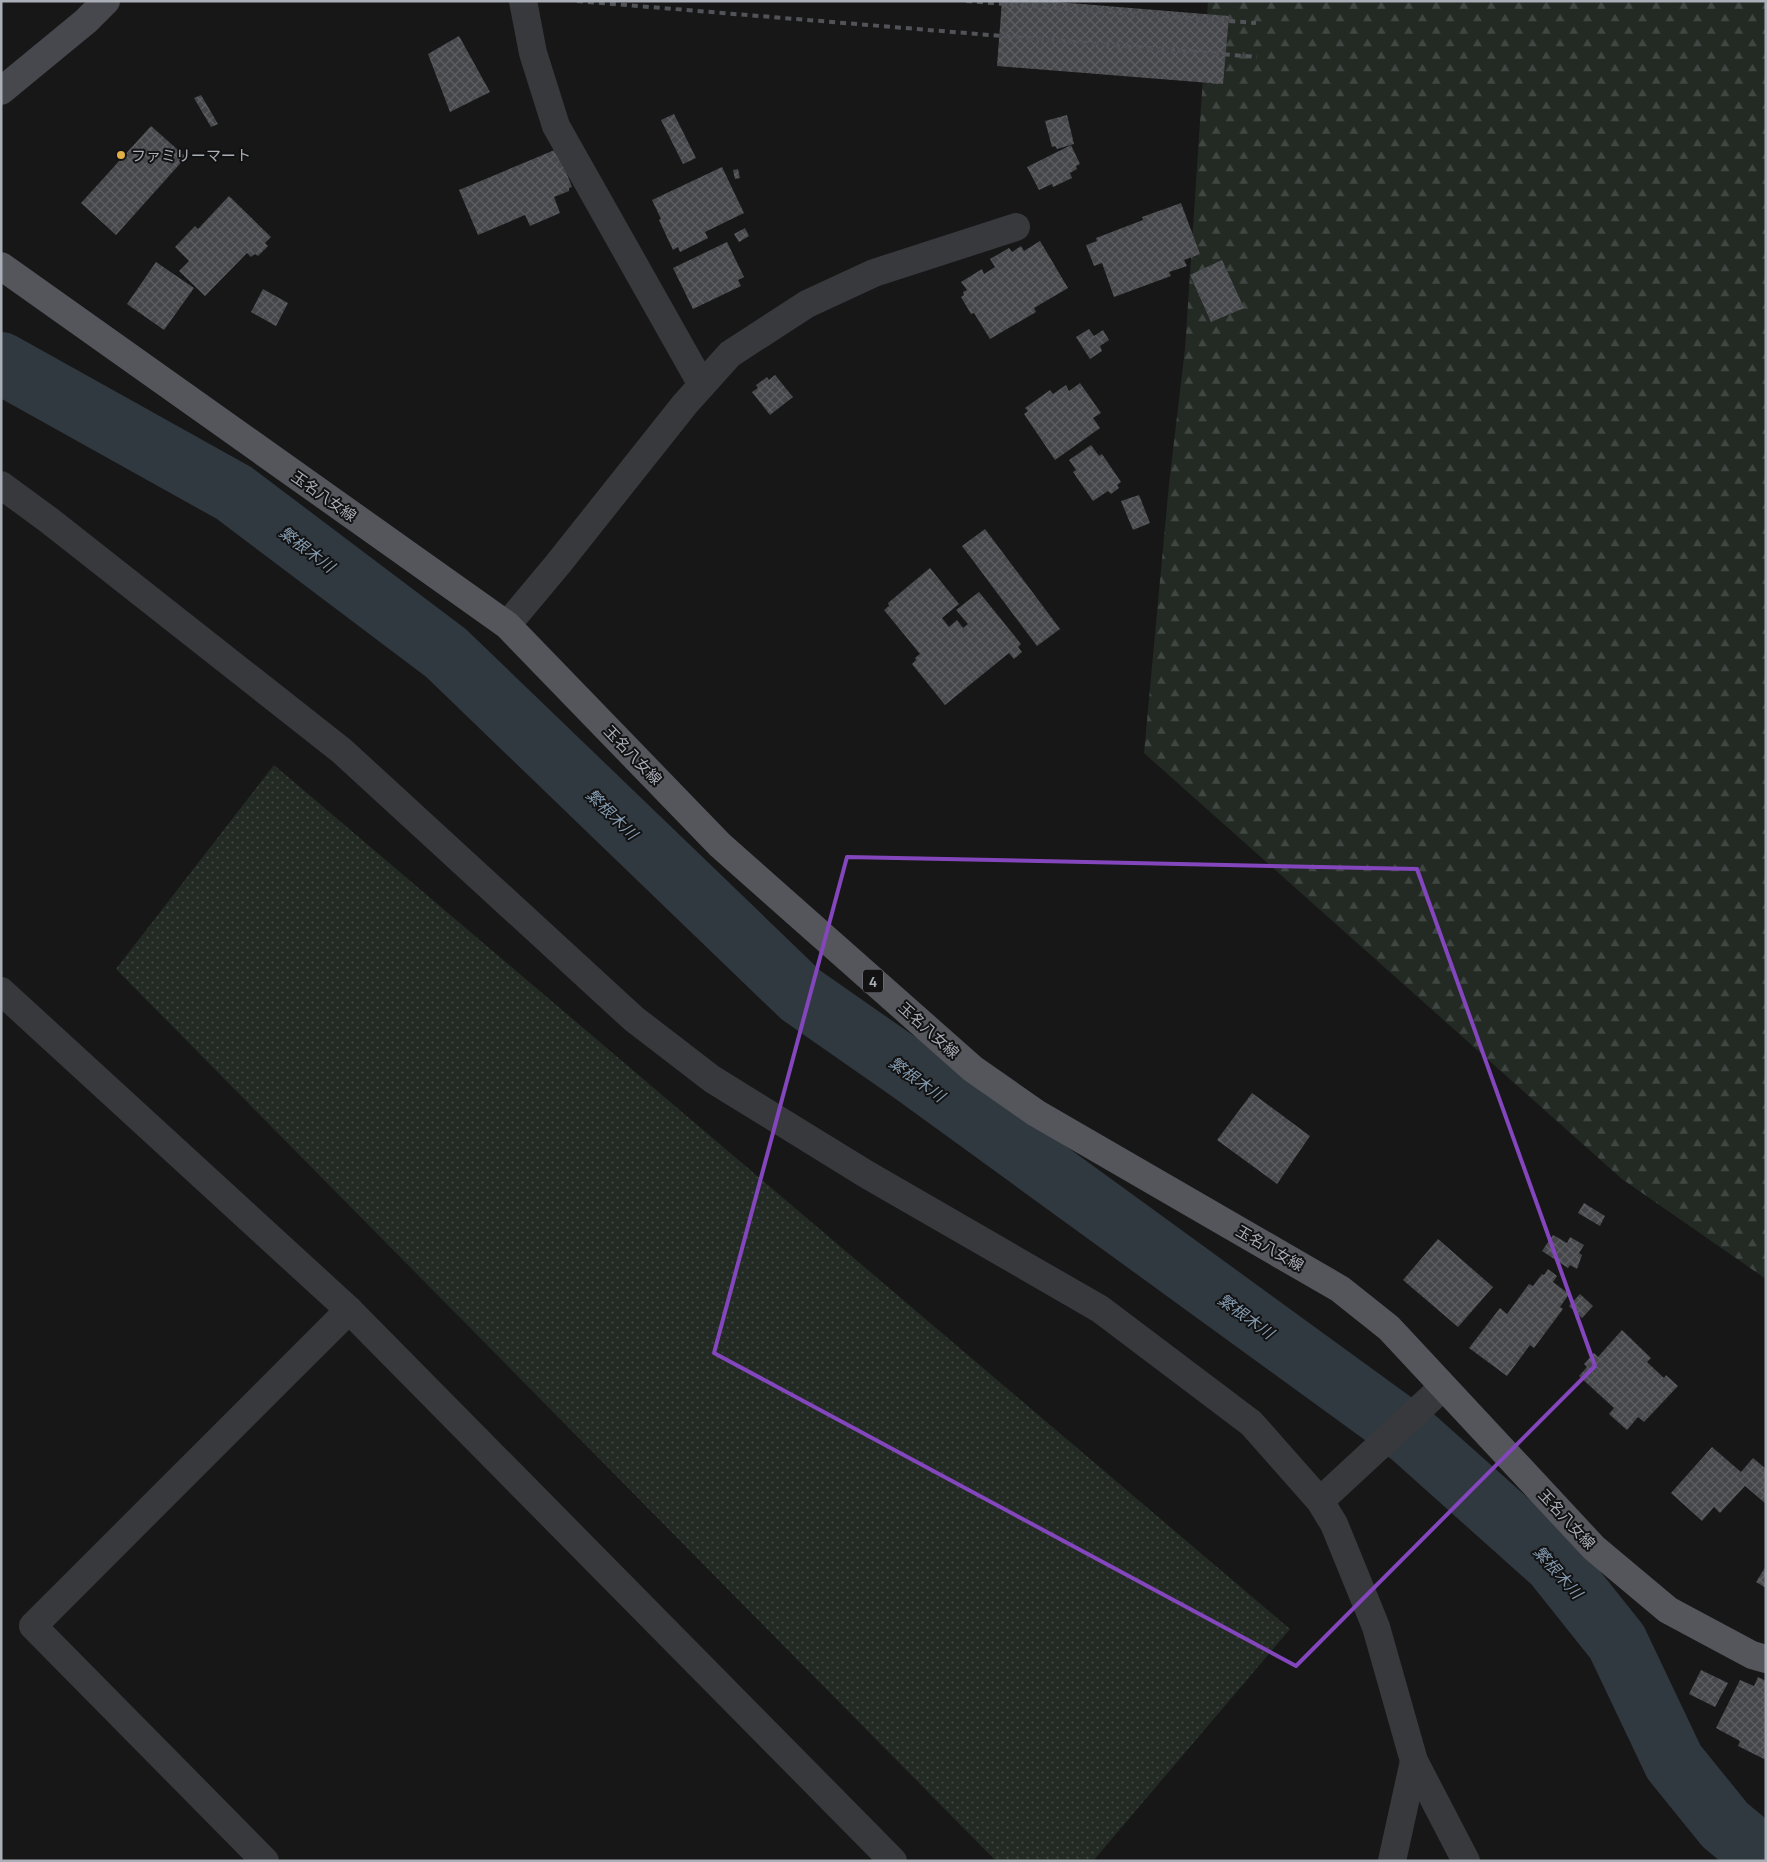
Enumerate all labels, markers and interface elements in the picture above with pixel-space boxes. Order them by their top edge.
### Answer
place label: ファミリーマート [131,145,251,166]
marker: ファミリーマート [115,149,127,161]
street label: 玉名八女線 [287,466,361,526]
water label: 繁根木川 [275,521,341,578]
street label: 玉名八女線 [599,721,667,789]
water label: 繁根木川 [581,784,644,846]
road number: 4 [863,969,883,992]
street label: 玉名八女線 [894,997,964,1063]
water label: 繁根木川 [885,1051,951,1108]
street label: 玉名八女線 [1232,1220,1308,1276]
water label: 繁根木川 [1214,1288,1280,1345]
street label: 玉名八女線 [1534,1484,1600,1554]
water label: 繁根木川 [1528,1541,1589,1605]

